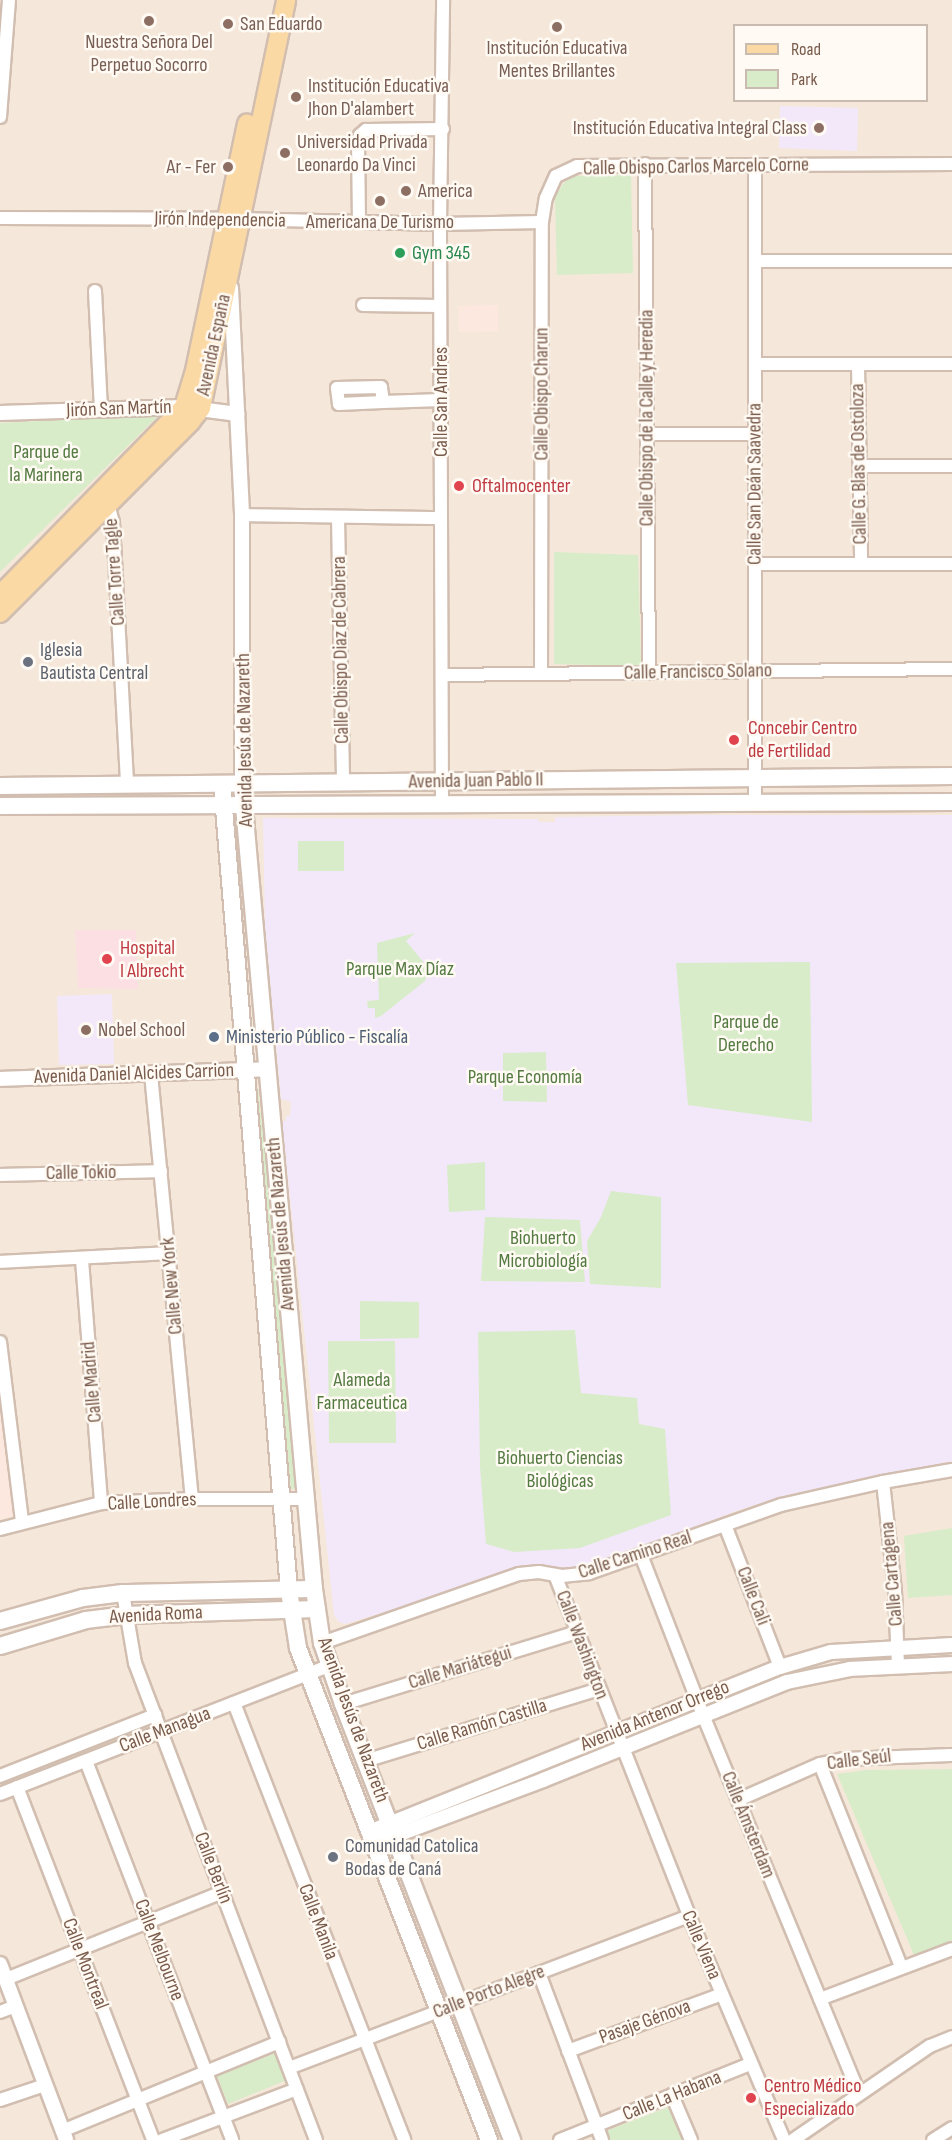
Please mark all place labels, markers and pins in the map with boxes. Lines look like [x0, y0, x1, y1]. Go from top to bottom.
place label: San Eduardo [240, 12, 323, 36]
marker: Nuestra Señora Del Perpetuo Socorro [142, 14, 156, 28]
marker: San Eduardo [221, 17, 235, 31]
marker: Institución Educativa Mentes Brillantes [550, 20, 564, 34]
place label: Nuestra Señora Del Perpetuo Socorro [85, 30, 213, 77]
place label: Institución Educativa Mentes Brillantes [486, 36, 628, 83]
place label: Institución Educativa Jhon D'alambert [308, 74, 449, 121]
marker: Institución Educativa Jhon D'alambert [289, 90, 303, 104]
place label: Institución Educativa Integral Class [573, 116, 807, 140]
marker: Institución Educativa Integral Class [812, 121, 826, 135]
place label: Universidad Privada Leonardo Da Vinci [297, 130, 428, 177]
marker: Universidad Privada Leonardo Da Vinci [278, 146, 292, 160]
place label: Ar - Fer [167, 155, 216, 179]
marker: Ar - Fer [221, 160, 235, 174]
place label: America [418, 179, 473, 203]
marker: America [399, 184, 413, 198]
marker: Americana De Turismo [373, 194, 387, 208]
place label: Americana De Turismo [306, 210, 454, 234]
place label: Gym 345 [412, 241, 470, 265]
marker: Gym 345 [393, 246, 407, 260]
place label: Oftalmocenter [472, 474, 571, 498]
marker: Oftalmocenter [450, 477, 468, 495]
place label: Iglesia Bautista Central [40, 638, 148, 685]
marker: Iglesia Bautista Central [21, 655, 35, 669]
place label: Concebir Centro de Fertilidad [748, 716, 857, 763]
marker: Concebir Centro de Fertilidad [725, 731, 743, 749]
place label: Hospital I Albrecht [120, 936, 184, 983]
marker: Hospital I Albrecht [98, 950, 116, 968]
place label: Nobel School [98, 1018, 185, 1042]
marker: Nobel School [79, 1023, 93, 1037]
place label: Ministerio Público - Fiscalía [226, 1025, 408, 1049]
marker: Ministerio Público - Fiscalía [207, 1030, 221, 1044]
place label: Comunidad Catolica Bodas de Caná [345, 1834, 478, 1881]
marker: Comunidad Catolica Bodas de Caná [326, 1850, 340, 1864]
place label: Centro Médico Especializado [764, 2074, 861, 2121]
marker: Centro Médico Especializado [742, 2089, 760, 2107]

